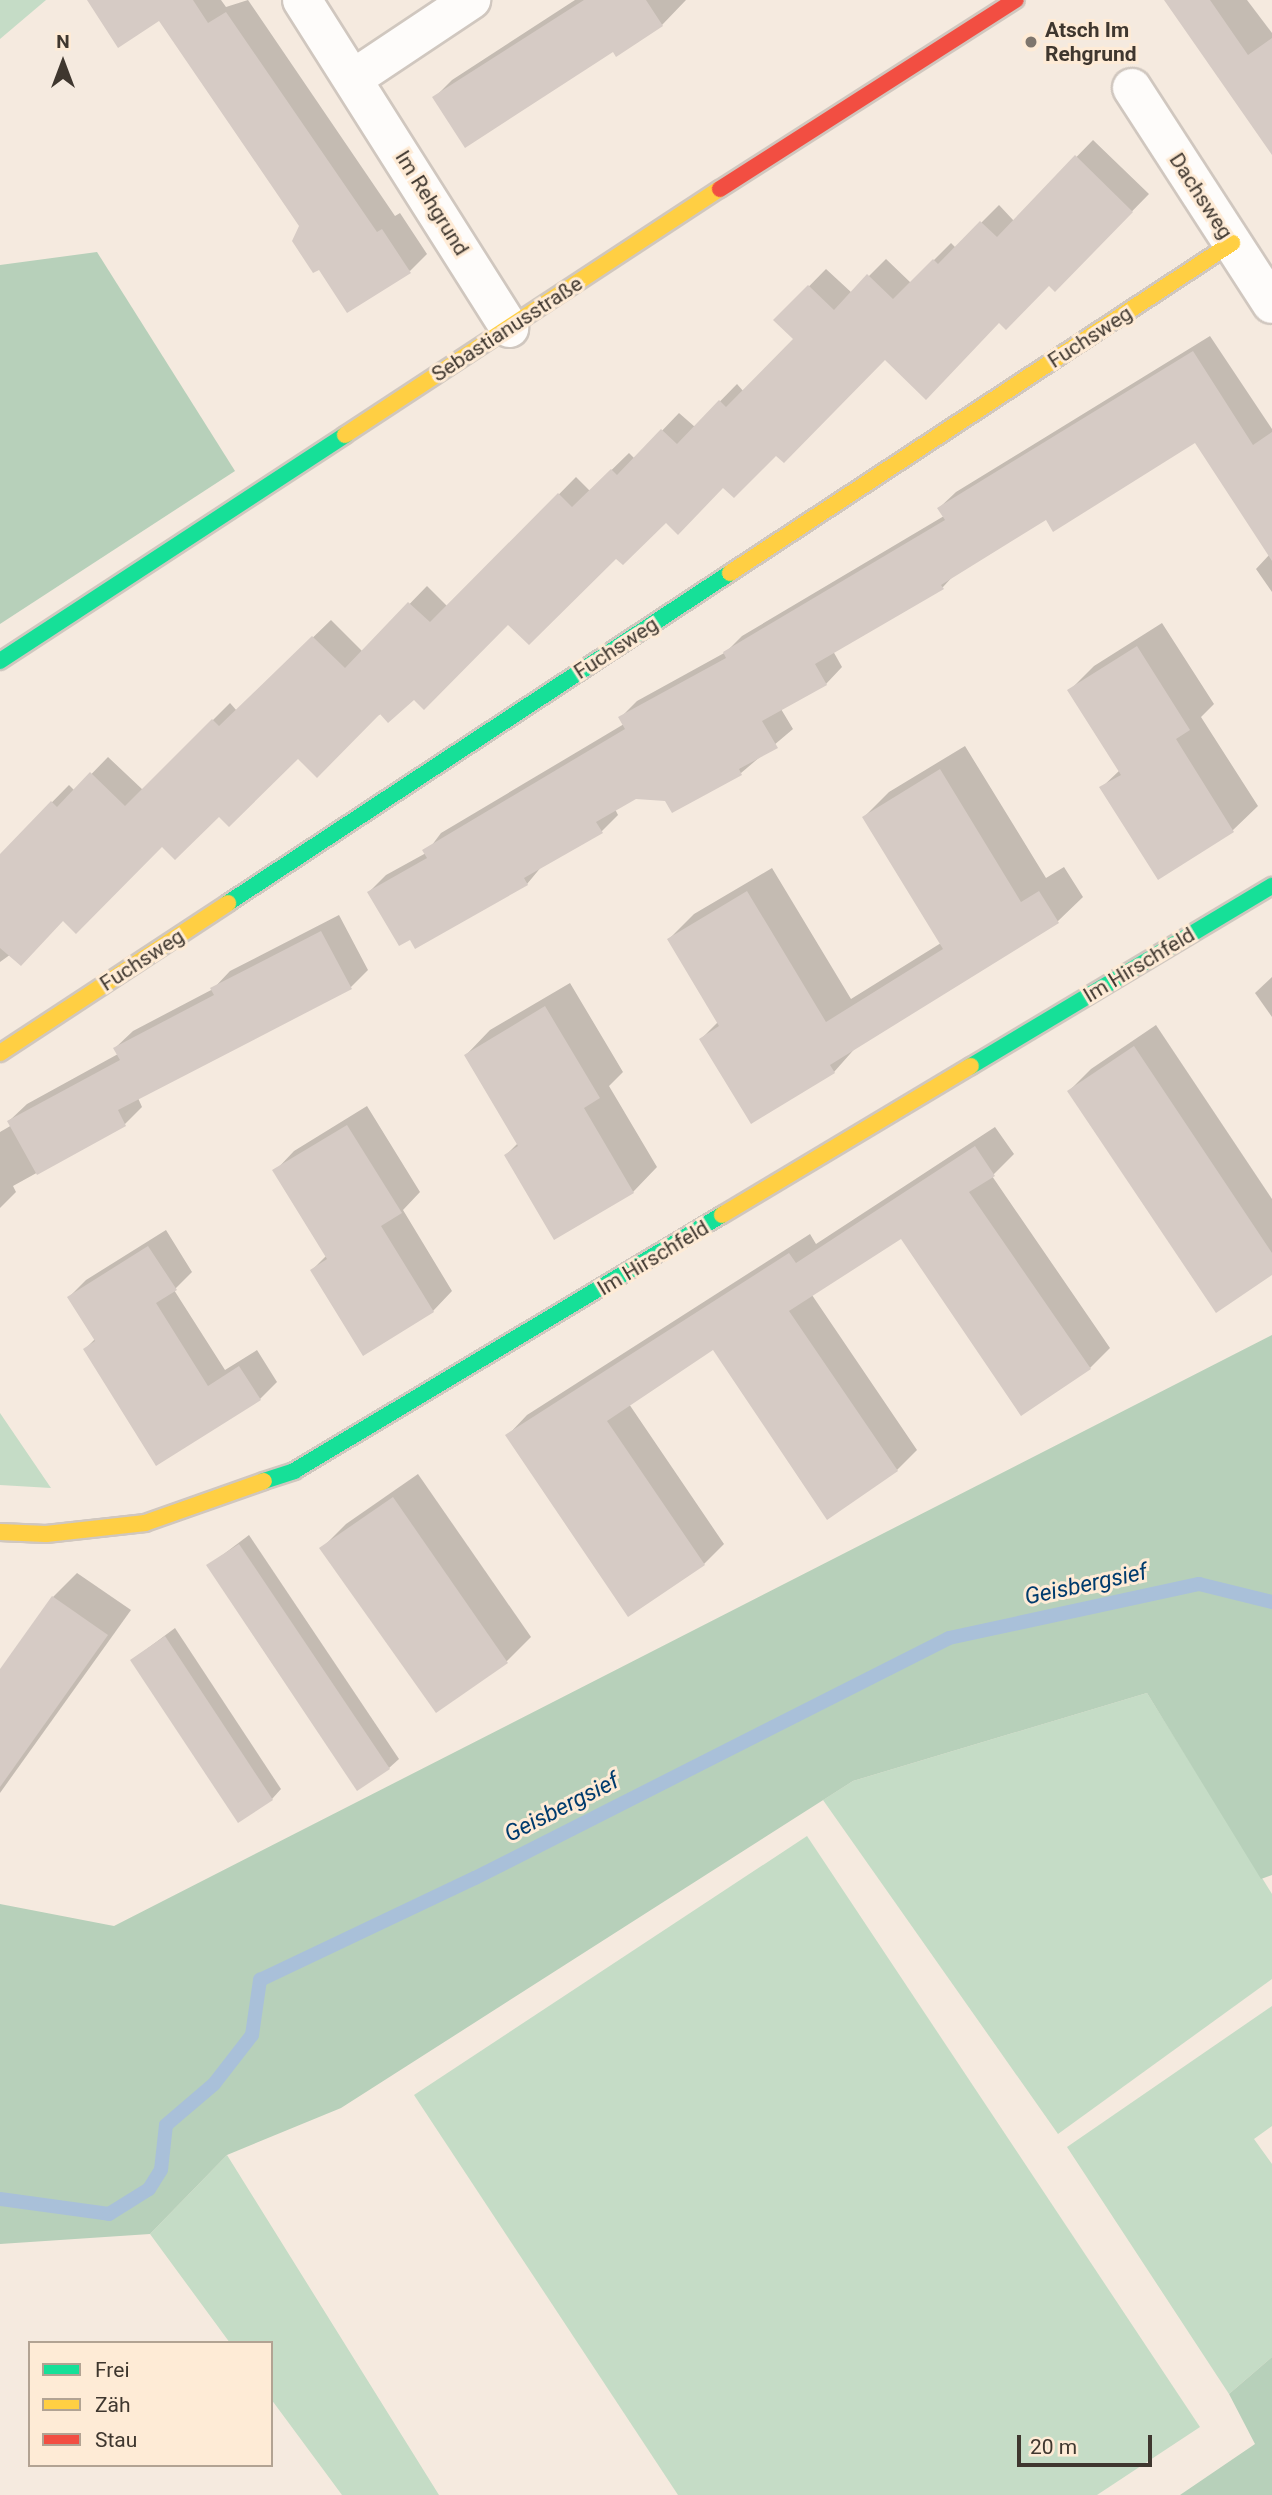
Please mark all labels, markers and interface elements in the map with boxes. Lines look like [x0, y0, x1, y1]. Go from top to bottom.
place label: Atsch Im Rehgrund [1045, 17, 1137, 67]
north arrow [28, 28, 98, 98]
text: N [56, 30, 70, 53]
marker: Atsch Im Rehgrund [1023, 34, 1039, 50]
street label: Im Rehgrund [390, 146, 474, 260]
street label: Dachsweg [1164, 148, 1238, 244]
street label: Sebastianusstraße [427, 271, 587, 387]
street label: Fuchsweg [1043, 301, 1137, 373]
street label: Fuchsweg [569, 612, 663, 684]
street label: Im Hirschfeld [1079, 922, 1199, 1008]
street label: Fuchsweg [95, 924, 189, 996]
street label: Im Hirschfeld [593, 1215, 713, 1301]
water label: Geisbergsief [1022, 1559, 1150, 1611]
water label: Geisbergsief [500, 1767, 624, 1849]
legend [28, 2341, 273, 2467]
text: Frei [95, 2358, 130, 2382]
text: Zäh [95, 2393, 131, 2417]
scale bar [1020, 2422, 1155, 2466]
text: Stau [95, 2428, 137, 2452]
text: 20 m [1030, 2435, 1077, 2459]

